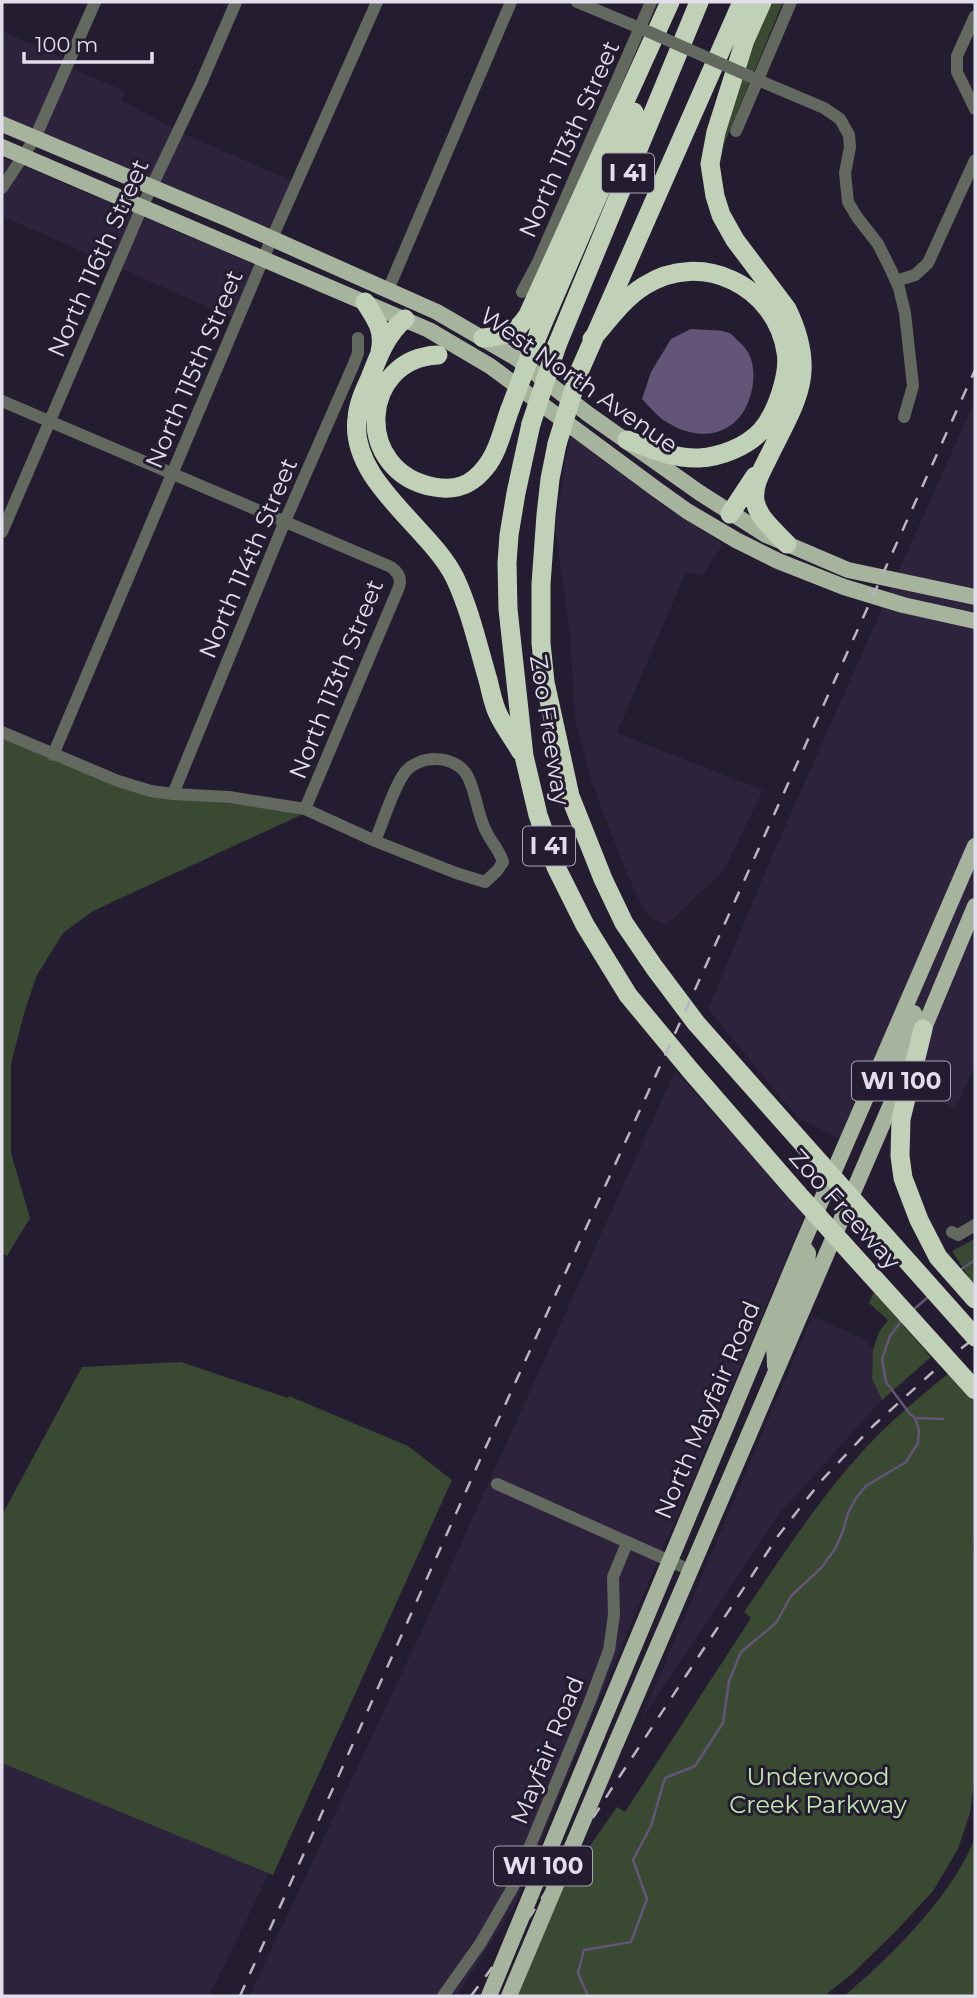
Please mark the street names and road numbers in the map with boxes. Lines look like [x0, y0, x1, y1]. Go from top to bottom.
street label: North 113th Street [513, 36, 626, 242]
street label: North 116th Street [41, 154, 155, 361]
road number: I 41 [602, 154, 654, 192]
street label: North 115th Street [139, 265, 249, 472]
street label: West North Avenue [474, 301, 684, 459]
street label: North 114th Street [193, 453, 303, 663]
street label: North 113th Street [283, 575, 389, 783]
street label: Zoo Freeway [524, 653, 576, 807]
road number: I 41 [523, 826, 575, 866]
road number: WI 100 [852, 1062, 950, 1100]
street label: Zoo Freeway [783, 1143, 907, 1275]
street label: North Mayfair Road [648, 1297, 766, 1523]
street label: Mayfair Road [504, 1672, 590, 1828]
road number: WI 100 [494, 1846, 592, 1885]

